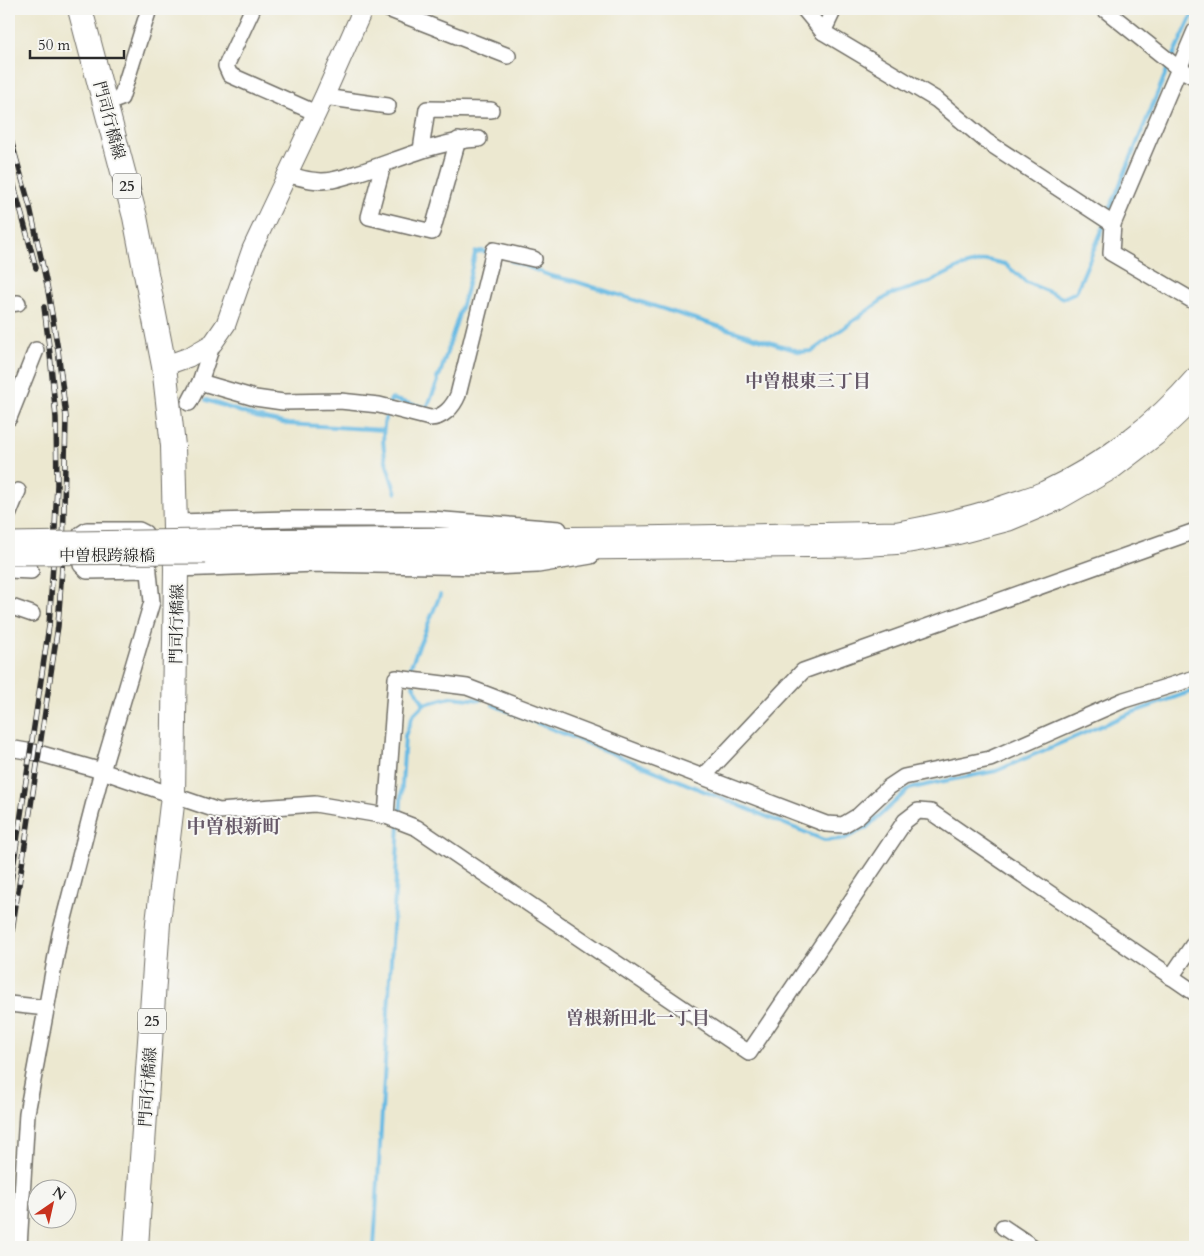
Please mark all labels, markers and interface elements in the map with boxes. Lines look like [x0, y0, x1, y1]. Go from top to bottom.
scale bar [30, 28, 124, 60]
text: 50 m [38, 35, 70, 55]
street label: 門司行橋線 [88, 79, 130, 162]
road number: 25 [113, 174, 141, 198]
district label: 中曽根東三丁目 [745, 369, 871, 394]
street label: 中曽根跨線橋 [59, 545, 155, 567]
street label: 門司行橋線 [165, 584, 189, 664]
district label: 中曽根新町 [186, 814, 282, 840]
district label: 曽根新田北一丁目 [566, 1006, 710, 1031]
road number: 25 [138, 1008, 166, 1034]
street label: 門司行橋線 [134, 1046, 162, 1128]
north arrow [28, 1178, 78, 1228]
text: N [49, 1182, 69, 1205]

